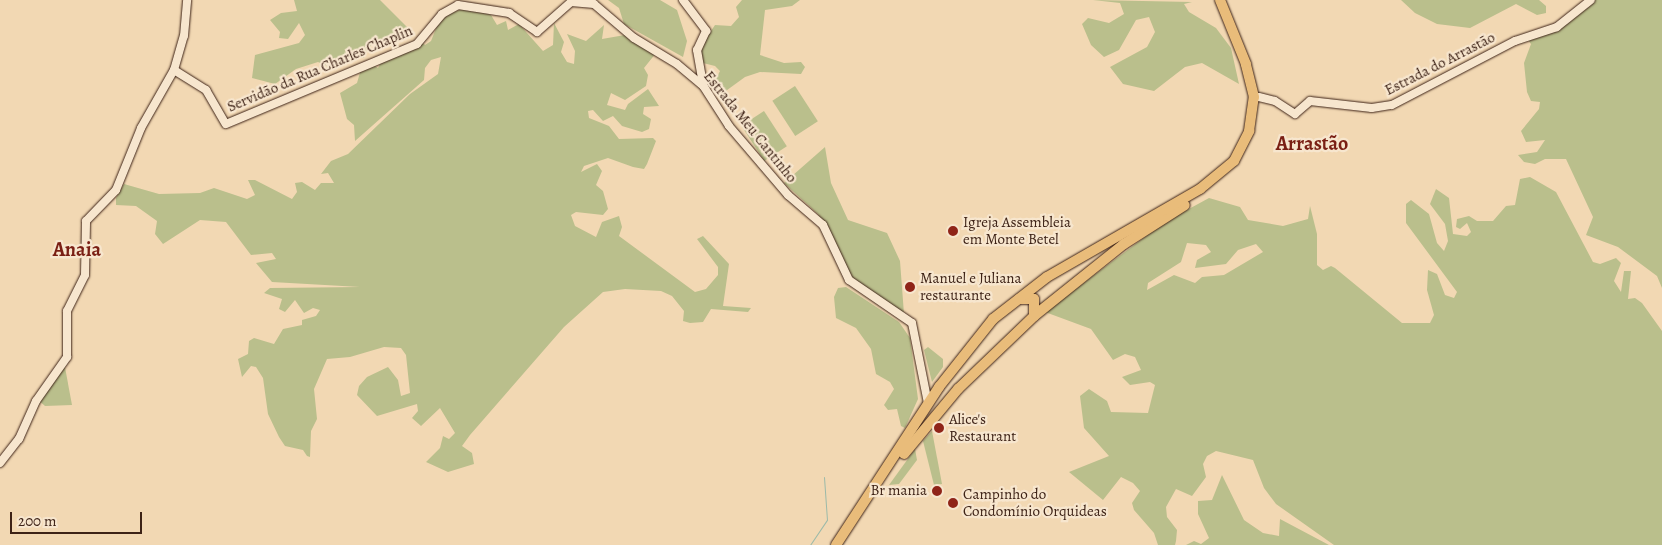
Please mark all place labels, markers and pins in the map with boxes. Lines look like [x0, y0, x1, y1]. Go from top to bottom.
place label: Igreja Assembleia em Monte Betel [963, 213, 1071, 248]
marker: Igreja Assembleia em Monte Betel [947, 225, 959, 237]
place label: Manuel e Juliana restaurante [920, 269, 1022, 304]
marker: Manuel e Juliana restaurante [904, 281, 916, 293]
place label: Alice's Restaurant [949, 410, 1016, 445]
marker: Alice's Restaurant [933, 422, 945, 434]
place label: Br mania [871, 482, 927, 500]
marker: Br mania [931, 485, 943, 497]
place label: Campinho do Condomínio Orquideas [963, 485, 1107, 520]
marker: Campinho do Condomínio Orquideas [947, 497, 959, 509]

